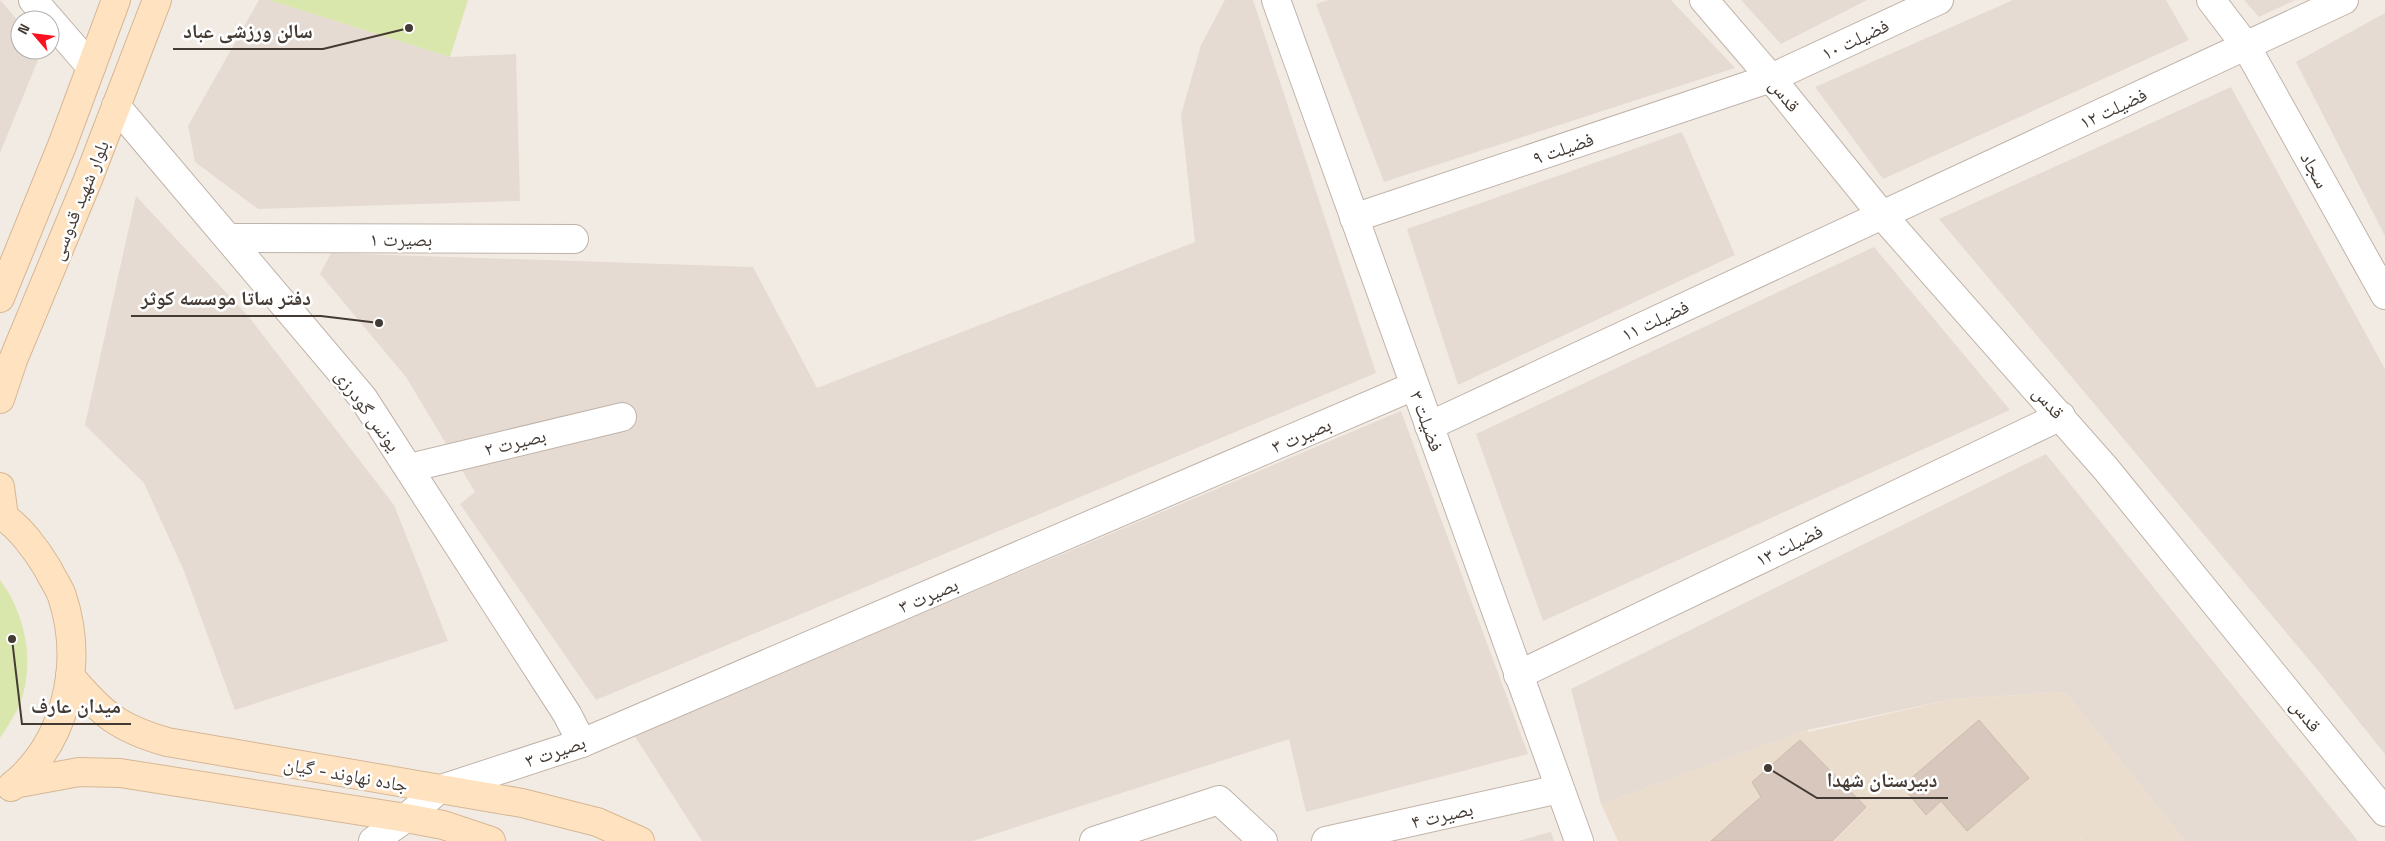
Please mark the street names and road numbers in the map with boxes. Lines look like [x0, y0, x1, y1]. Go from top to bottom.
street label: فضیلت ۱۰ [1817, 13, 1893, 66]
street label: قدس [1763, 73, 1806, 117]
street label: فضیلت ۱۲ [2075, 82, 2151, 135]
street label: فضیلت ۹ [1529, 126, 1597, 171]
street label: بلوار شهید قدوسی [44, 136, 115, 264]
street label: سجاد [2294, 148, 2335, 193]
street label: بصیرت ۱ [370, 227, 432, 252]
street label: فضیلت ۱۱ [1617, 294, 1693, 347]
street label: یونس گودرزی [329, 364, 406, 456]
street label: قدس [2027, 380, 2070, 424]
street label: فضیلت ۳ [1404, 387, 1449, 455]
street label: بصیرت ۳ [1267, 412, 1335, 459]
street label: بصیرت ۲ [482, 423, 549, 462]
street label: فضیلت ۱۳ [1752, 518, 1827, 572]
street label: بصیرت ۳ [894, 572, 962, 619]
street label: قدس [2284, 693, 2327, 737]
street label: بصیرت ۳ [521, 729, 589, 773]
street label: جاده نهاوند - گیان [282, 751, 410, 798]
street label: بصیرت ۴ [1409, 796, 1475, 835]

